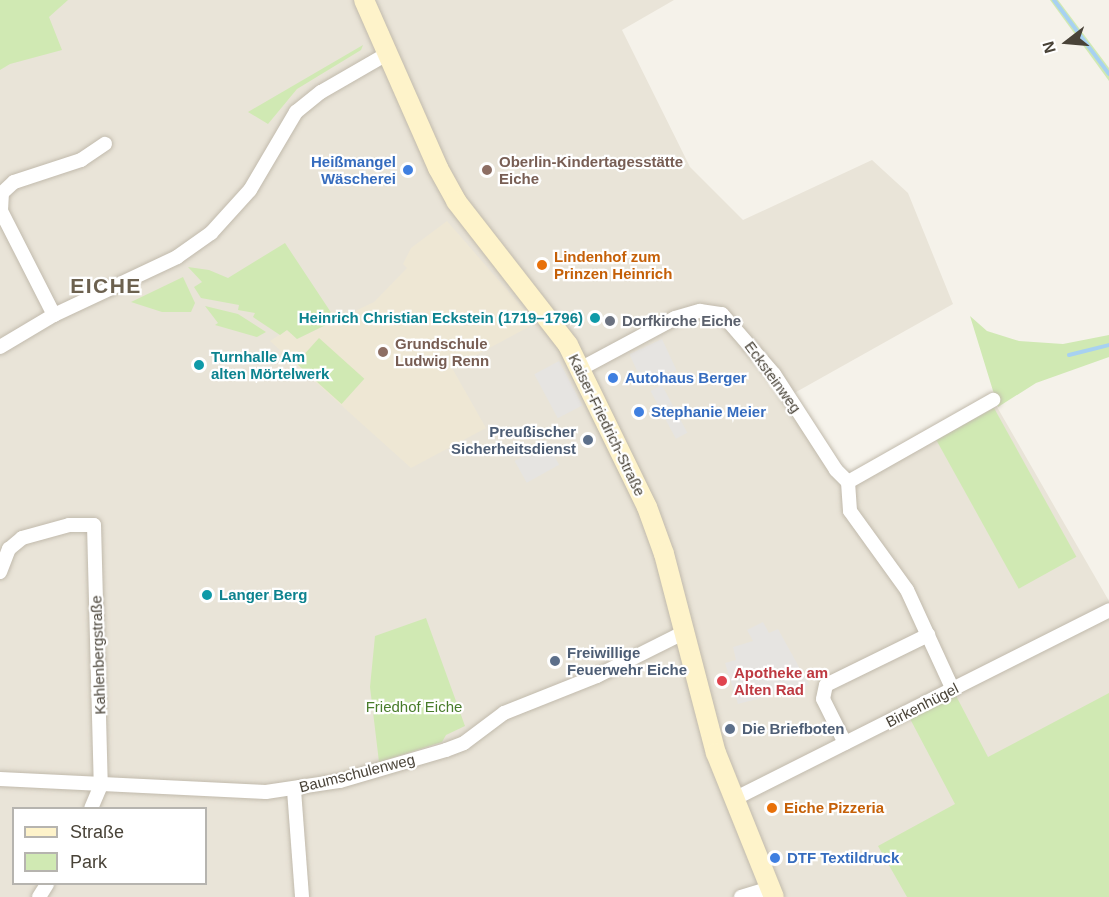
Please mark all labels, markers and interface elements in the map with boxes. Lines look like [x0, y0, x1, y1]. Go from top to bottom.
north arrow [1037, 12, 1097, 72]
text: N [1039, 39, 1059, 55]
place label: Heißmangel Wäscherei [311, 152, 396, 187]
place label: Oberlin-Kindertagesstätte Eiche [499, 152, 683, 187]
marker: Heißmangel Wäscherei [401, 163, 415, 177]
marker: Oberlin-Kindertagesstätte Eiche [480, 163, 494, 177]
place label: Lindenhof zum Prinzen Heinrich [554, 247, 672, 282]
marker: Lindenhof zum Prinzen Heinrich [535, 258, 549, 272]
district label: EICHE [70, 273, 142, 299]
place label: Heinrich Christian Eckstein (1719–1796) [299, 309, 583, 327]
marker: Heinrich Christian Eckstein (1719–1796) [588, 311, 602, 325]
place label: Dorfkirche Eiche [622, 312, 741, 330]
marker: Dorfkirche Eiche [603, 314, 617, 328]
place label: Grundschule Ludwig Renn [395, 334, 489, 369]
street label: Ecksteinweg [741, 338, 805, 416]
marker: Grundschule Ludwig Renn [376, 345, 390, 359]
place label: Turnhalle Am alten Mörtelwerk [211, 347, 329, 382]
street label: Kaiser-Friedrich-Straße [565, 351, 649, 499]
marker: Turnhalle Am alten Mörtelwerk [192, 358, 206, 372]
place label: Autohaus Berger [625, 369, 747, 387]
marker: Autohaus Berger [606, 371, 620, 385]
place label: Stephanie Meier [651, 403, 766, 421]
marker: Stephanie Meier [632, 405, 646, 419]
place label: Preußischer Sicherheitsdienst [451, 422, 576, 457]
marker: Preußischer Sicherheitsdienst [581, 433, 595, 447]
place label: Langer Berg [219, 586, 307, 604]
marker: Langer Berg [200, 588, 214, 602]
street label: Kahlenbergstraße [87, 595, 109, 715]
place label: Freiwillige Feuerwehr Eiche [567, 643, 687, 678]
marker: Freiwillige Feuerwehr Eiche [548, 654, 562, 668]
place label: Apotheke am Alten Rad [734, 663, 828, 698]
marker: Apotheke am Alten Rad [715, 674, 729, 688]
street label: Birkenhügel [883, 679, 961, 731]
park label: Friedhof Eiche [366, 698, 462, 716]
place label: Die Briefboten [742, 720, 845, 738]
marker: Die Briefboten [723, 722, 737, 736]
street label: Baumschulenweg [297, 750, 417, 796]
place label: Eiche Pizzeria [784, 799, 884, 817]
marker: Eiche Pizzeria [765, 801, 779, 815]
legend [12, 807, 207, 885]
text: Straße [70, 822, 124, 842]
place label: DTF Textildruck [787, 849, 899, 867]
marker: DTF Textildruck [768, 851, 782, 865]
text: Park [70, 852, 107, 872]

